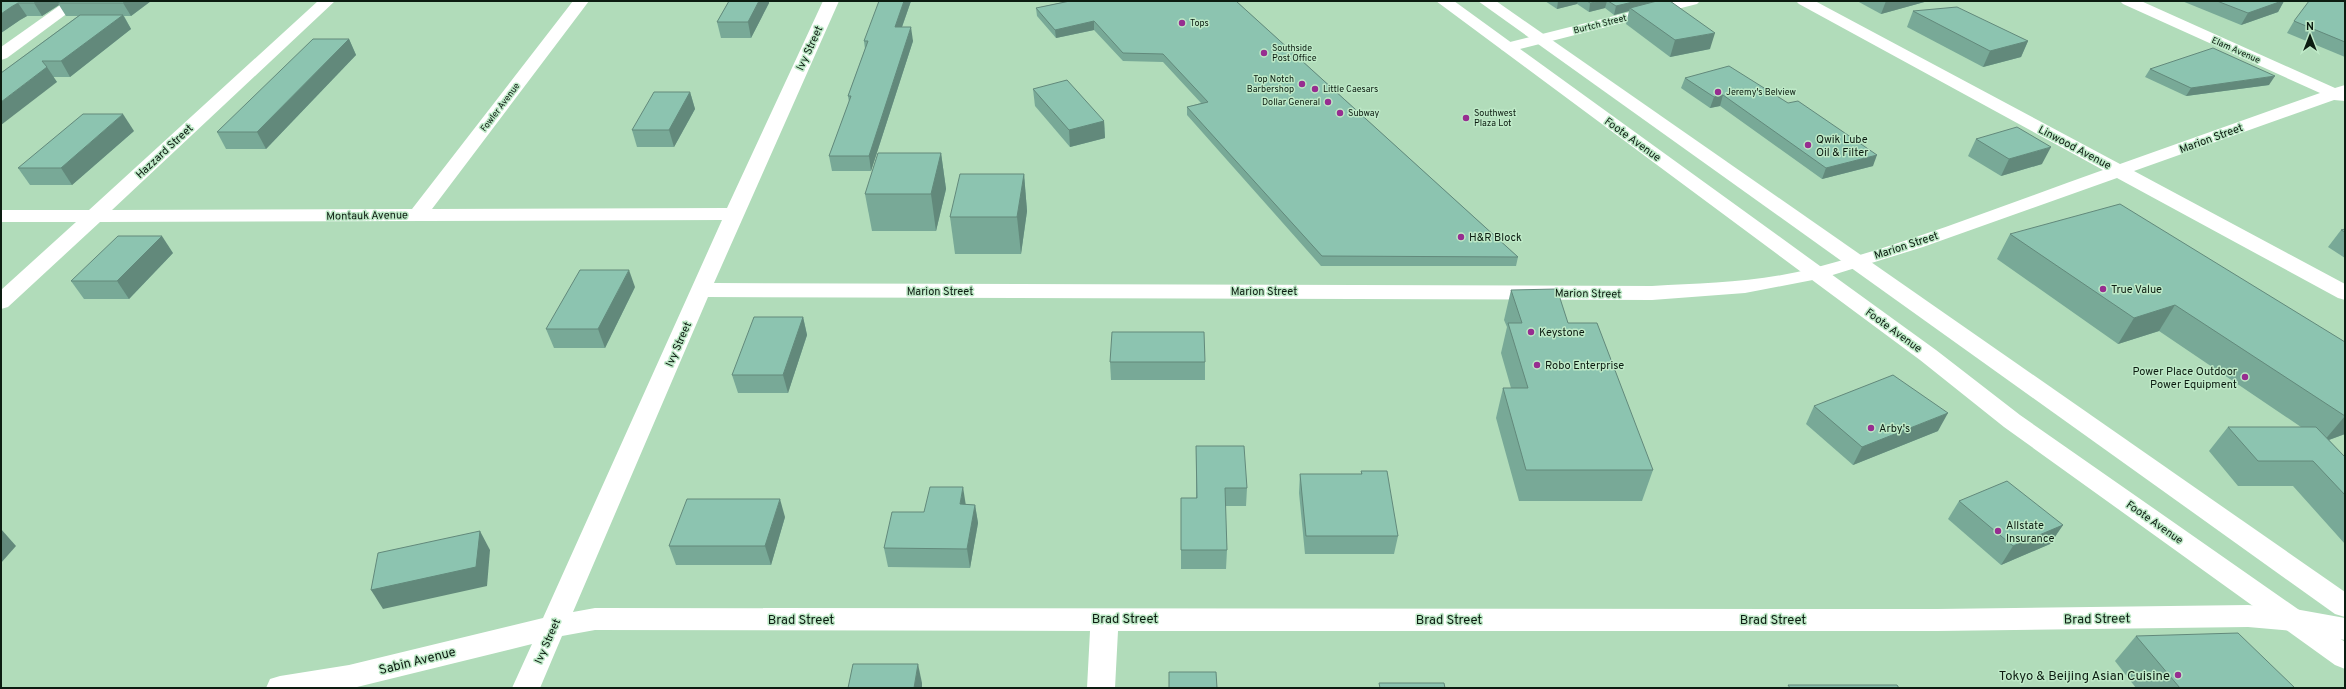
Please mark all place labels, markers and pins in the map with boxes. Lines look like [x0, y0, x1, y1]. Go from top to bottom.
marker: Tops [1177, 18, 1187, 28]
place label: Tops [1190, 18, 1209, 29]
place label: Southside Post Office [1272, 43, 1317, 64]
marker: Southside Post Office [1259, 48, 1269, 58]
place label: Top Notch Barbershop [1247, 74, 1294, 95]
marker: Top Notch Barbershop [1297, 79, 1307, 89]
marker: Little Caesars [1310, 84, 1320, 94]
place label: Little Caesars [1323, 84, 1378, 95]
marker: Jeremy's Belview [1713, 87, 1723, 97]
place label: Jeremy's Belview [1726, 87, 1797, 98]
place label: Dollar General [1262, 97, 1320, 108]
marker: Dollar General [1323, 97, 1333, 107]
marker: Subway [1335, 108, 1345, 118]
place label: Subway [1348, 108, 1379, 119]
place label: Southwest Plaza Lot [1474, 108, 1516, 129]
marker: Southwest Plaza Lot [1461, 113, 1471, 123]
place label: Qwik Lube Oil & Filter [1816, 133, 1869, 160]
marker: Qwik Lube Oil & Filter [1803, 140, 1813, 150]
place label: H&R Block [1469, 231, 1522, 245]
marker: H&R Block [1456, 232, 1466, 242]
place label: True Value [2111, 283, 2162, 297]
marker: True Value [2098, 284, 2108, 294]
place label: Keystone [1539, 326, 1585, 340]
marker: Keystone [1526, 327, 1536, 337]
place label: Robo Enterprise [1545, 359, 1624, 373]
marker: Robo Enterprise [1532, 360, 1542, 370]
place label: Power Place Outdoor Power Equipment [2132, 365, 2238, 392]
marker: Power Place Outdoor Power Equipment [2240, 372, 2250, 382]
place label: Arby's [1879, 422, 1910, 436]
marker: Arby's [1866, 423, 1876, 433]
place label: Allstate Insurance [2006, 519, 2055, 546]
marker: Allstate Insurance [1993, 526, 2003, 536]
place label: Tokyo & Beijing Asian Cuisine [1999, 669, 2170, 685]
marker: Tokyo & Beijing Asian Cuisine [2173, 670, 2183, 680]

